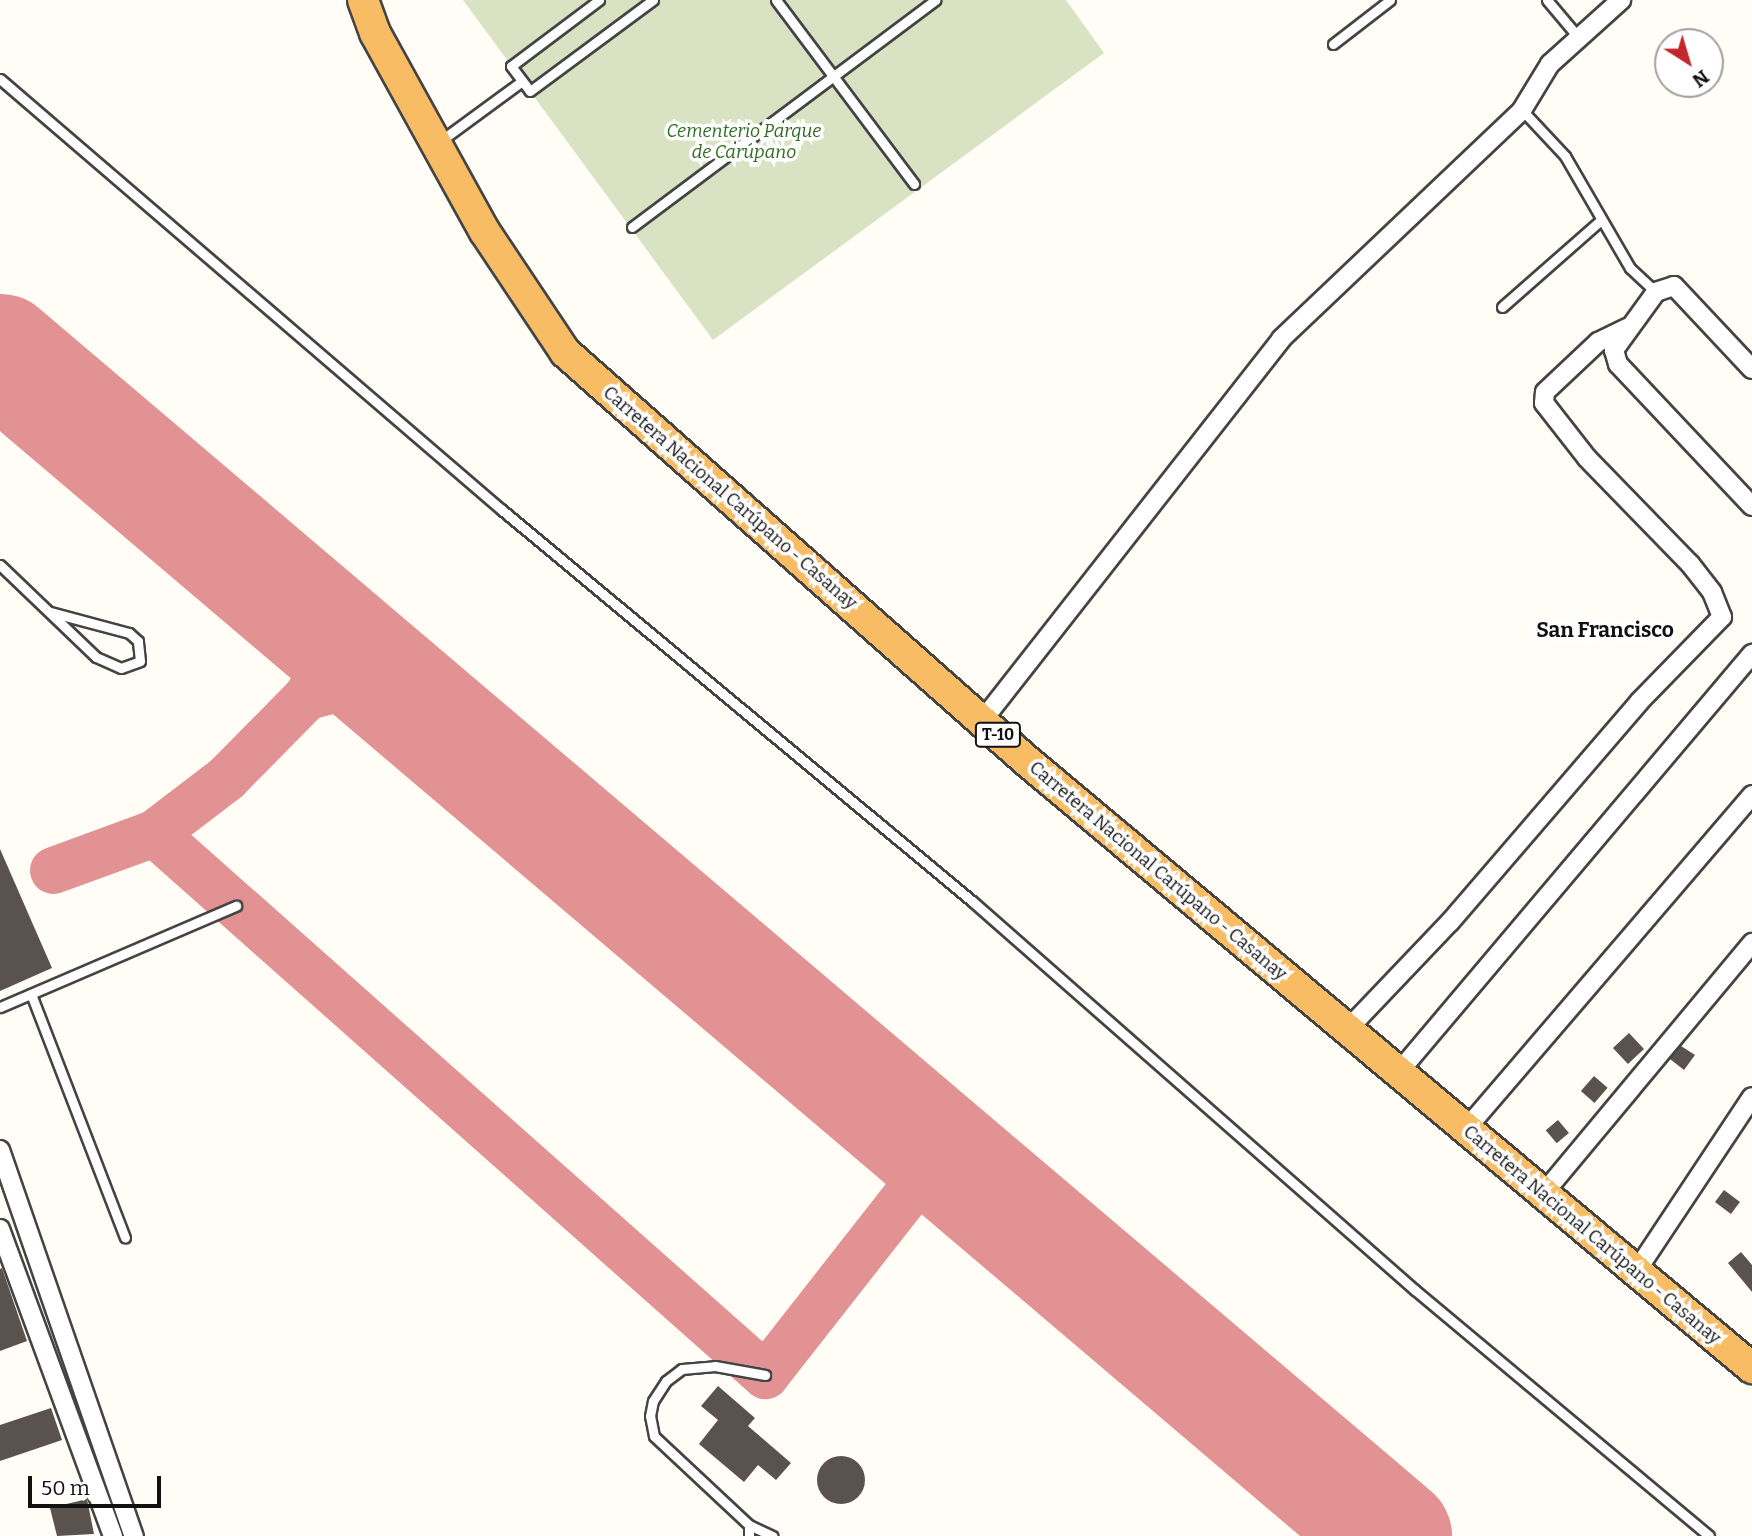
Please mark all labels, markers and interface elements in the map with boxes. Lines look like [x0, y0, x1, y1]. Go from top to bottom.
north arrow [1654, 28, 1724, 98]
text: N [1688, 65, 1714, 92]
park label: Cementerio Parque de Carúpano [667, 121, 821, 164]
street label: Carretera Nacional Carúpano - Casanay [599, 382, 861, 614]
district label: San Francisco [1536, 617, 1674, 643]
road number: T-10 [974, 722, 1023, 748]
street label: Carretera Nacional Carúpano - Casanay [1025, 757, 1291, 985]
street label: Carretera Nacional Carúpano - Casanay [1459, 1121, 1725, 1349]
scale bar [32, 1462, 164, 1506]
text: 50 m [41, 1475, 90, 1501]

